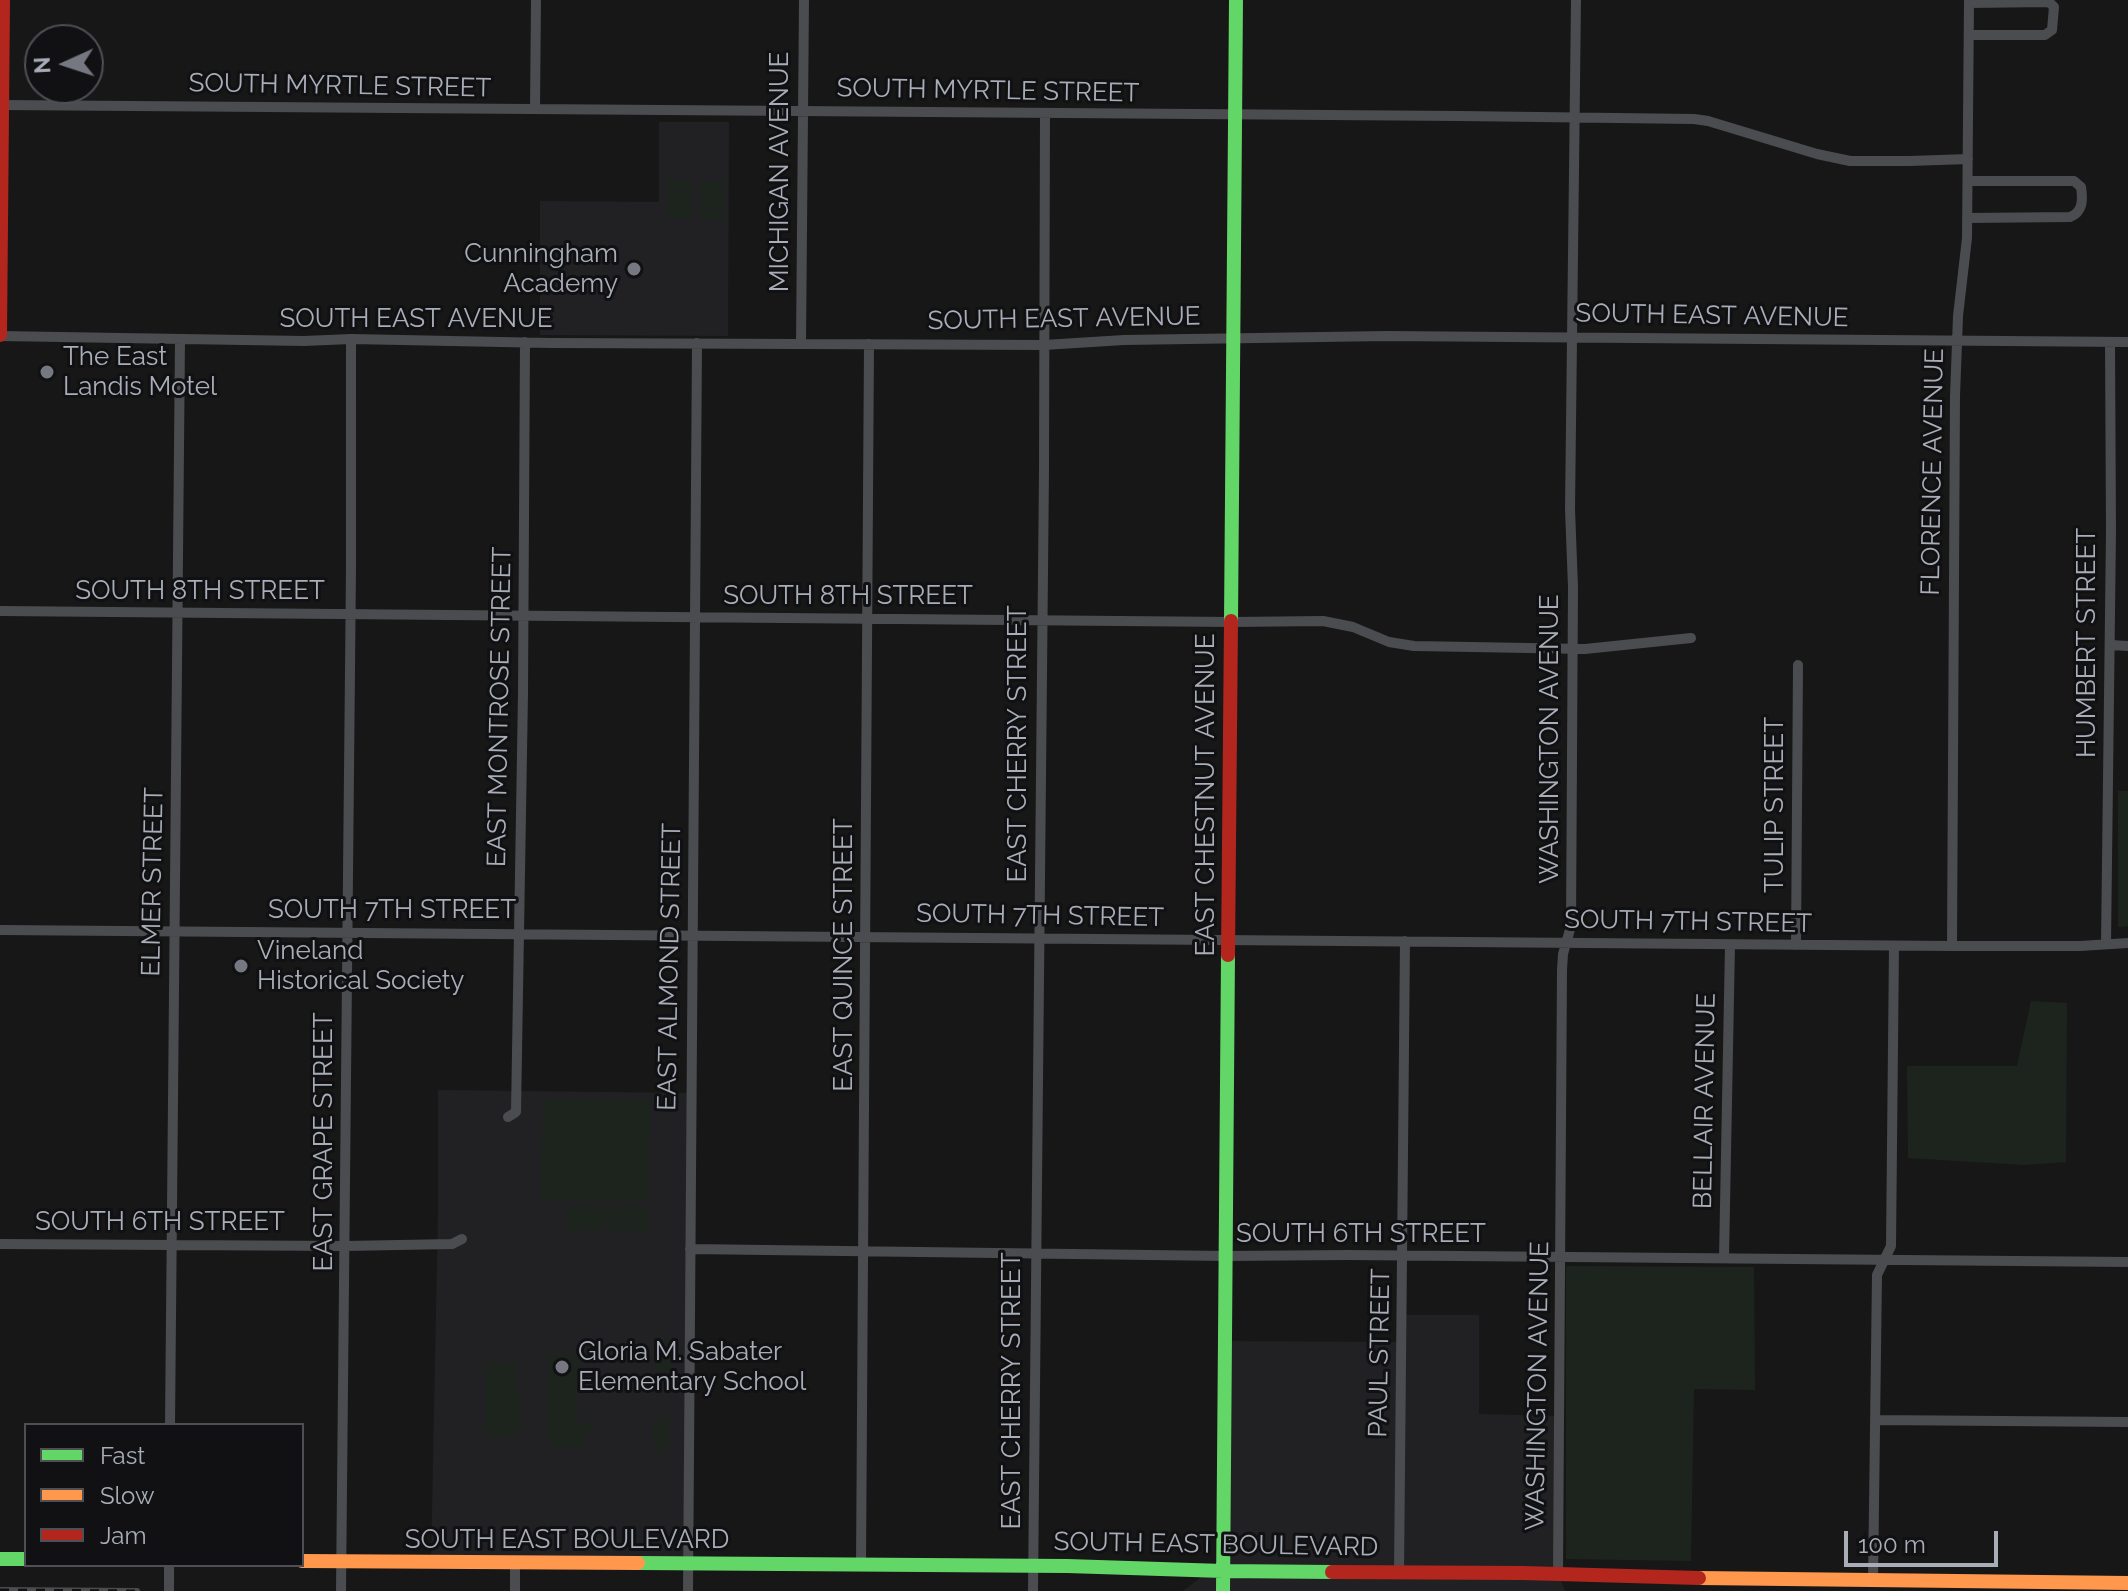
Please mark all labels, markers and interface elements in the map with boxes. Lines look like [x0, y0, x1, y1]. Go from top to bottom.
north arrow [24, 24, 104, 104]
street label: MICHIGAN AVENUE [764, 52, 796, 292]
text: N [29, 56, 55, 74]
street label: SOUTH MYRTLE STREET [188, 68, 492, 104]
street label: SOUTH MYRTLE STREET [836, 73, 1140, 109]
place label: Cunningham Academy [464, 238, 618, 300]
marker: Cunningham Academy [625, 260, 643, 278]
street label: SOUTH EAST AVENUE [1575, 298, 1849, 334]
street label: SOUTH EAST AVENUE [927, 301, 1201, 337]
street label: SOUTH EAST AVENUE [279, 303, 553, 335]
place label: The East Landis Motel [63, 341, 217, 402]
street label: FLORENCE AVENUE [1915, 348, 1951, 596]
marker: The East Landis Motel [38, 363, 56, 381]
street label: HUMBERT STREET [2071, 528, 2103, 758]
street label: EAST MONTROSE STREET [482, 547, 518, 867]
street label: SOUTH 8TH STREET [75, 575, 325, 607]
street label: SOUTH 8TH STREET [723, 580, 973, 612]
street label: WASHINGTON AVENUE [1534, 594, 1566, 884]
street label: EAST CHERRY STREET [1002, 605, 1034, 883]
street label: EAST CHESTNUT AVENUE [1190, 634, 1222, 956]
street label: TULIP STREET [1759, 717, 1791, 893]
street label: ELMER STREET [136, 787, 170, 977]
street label: EAST QUINCE STREET [828, 818, 860, 1092]
street label: EAST ALMOND STREET [652, 823, 688, 1111]
street label: SOUTH 7TH STREET [268, 894, 516, 926]
street label: SOUTH 7TH STREET [916, 898, 1164, 934]
street label: SOUTH 7TH STREET [1564, 904, 1812, 940]
place label: Vineland Historical Society [257, 935, 464, 996]
marker: Vineland Historical Society [232, 957, 250, 975]
street label: BELLAIR AVENUE [1688, 993, 1722, 1209]
street label: EAST GRAPE STREET [308, 1012, 340, 1272]
street label: SOUTH 6TH STREET [35, 1206, 285, 1238]
street label: SOUTH 6TH STREET [1236, 1218, 1486, 1250]
street label: WASHINGTON AVENUE [1520, 1241, 1556, 1531]
street label: EAST CHERRY STREET [996, 1252, 1028, 1530]
street label: PAUL STREET [1363, 1268, 1397, 1438]
place label: Gloria M. Sabater Elementary School [578, 1336, 806, 1398]
marker: Gloria M. Sabater Elementary School [553, 1358, 571, 1376]
legend [24, 1423, 304, 1567]
text: Fast [100, 1441, 145, 1470]
text: Slow [100, 1481, 154, 1510]
scale bar [1848, 1515, 2002, 1565]
text: Jam [100, 1521, 146, 1550]
street label: SOUTH EAST BOULEVARD [405, 1524, 729, 1556]
street label: SOUTH EAST BOULEVARD [1053, 1527, 1379, 1563]
text: 100 m [1858, 1530, 1926, 1559]

